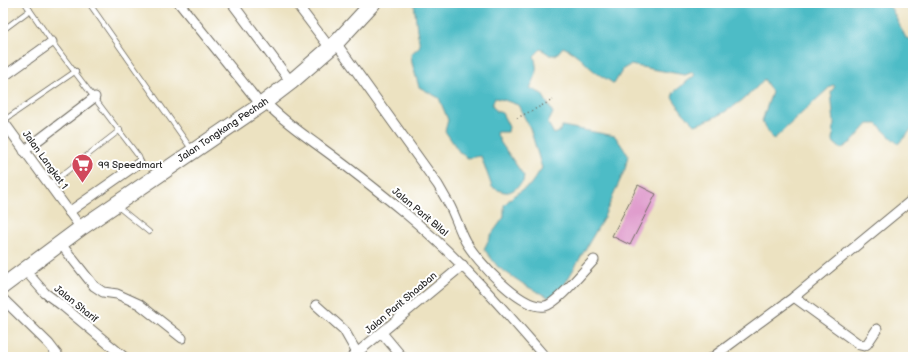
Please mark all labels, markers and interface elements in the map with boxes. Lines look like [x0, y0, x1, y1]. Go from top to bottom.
street label: Jalan Tongkang Pechah [175, 95, 271, 165]
street label: Jalan Langkat 1 [20, 128, 70, 192]
supermarket icon: 99 Speedmart [70, 152, 96, 185]
place label: 99 Speedmart [98, 159, 162, 171]
street label: Jalan Parit Bilal [390, 185, 450, 239]
street label: Jalan Parit Shaaban [363, 269, 440, 336]
street label: Jalan Sharif [52, 283, 100, 325]

